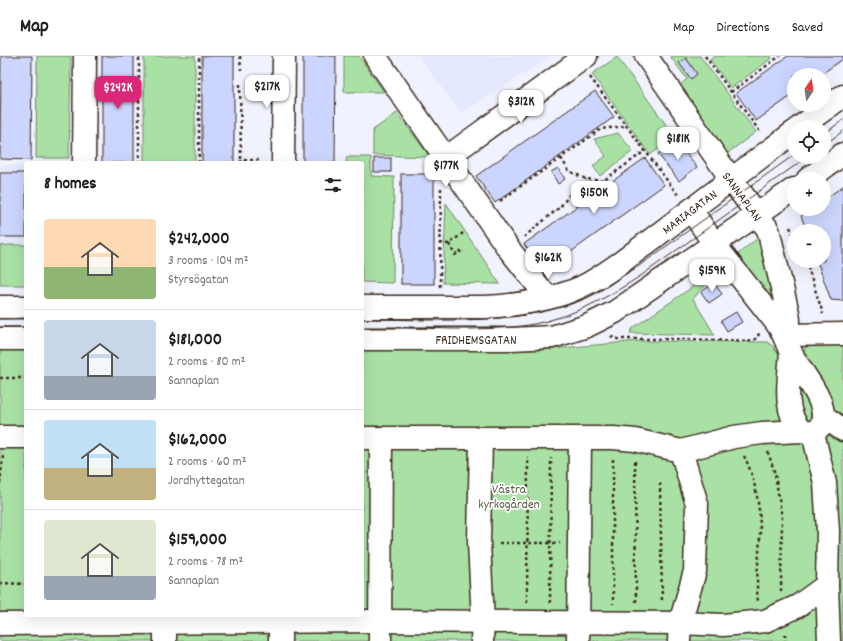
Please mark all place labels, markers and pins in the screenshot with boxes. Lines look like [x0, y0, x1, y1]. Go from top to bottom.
pin: $217K [239, 75, 295, 109]
pin: $242K [90, 76, 146, 110]
pin: $312K [493, 90, 549, 124]
pin: $181K [650, 127, 706, 161]
pin: $177K [418, 154, 474, 188]
pin: $150K [566, 181, 622, 215]
pin: $162K [520, 246, 576, 280]
pin: $159K [684, 259, 740, 293]

